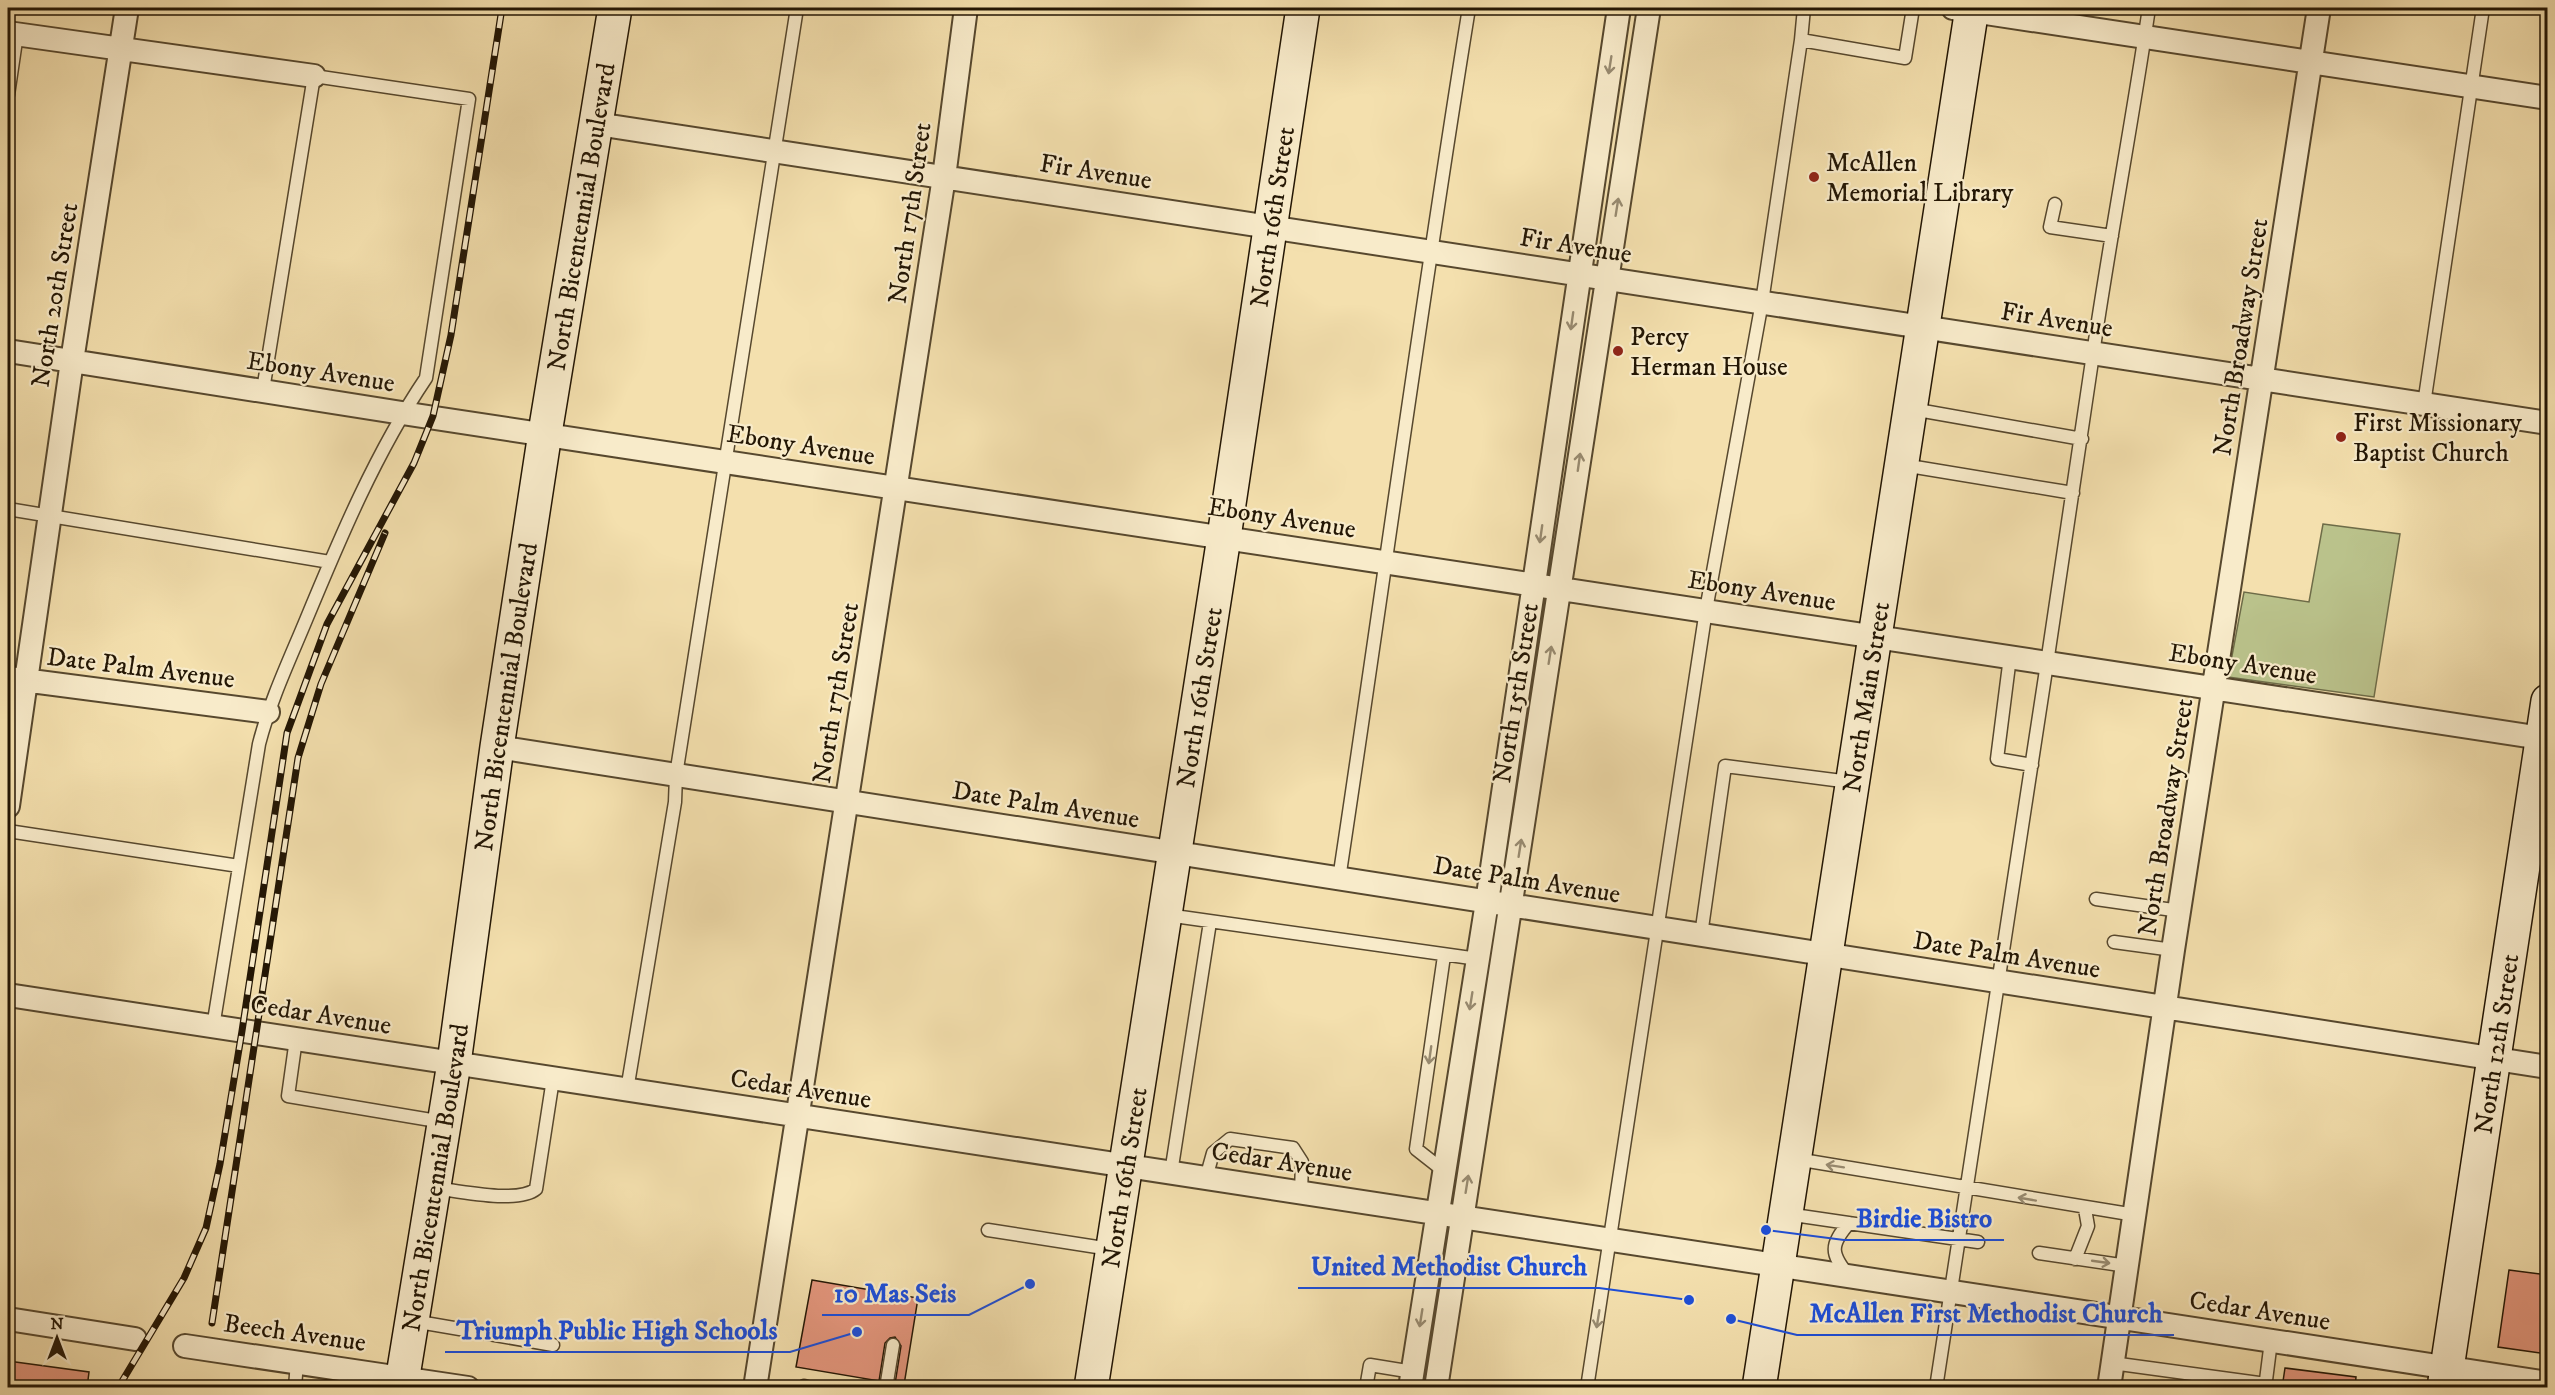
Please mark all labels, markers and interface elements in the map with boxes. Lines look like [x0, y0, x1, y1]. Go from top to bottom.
one-way arrow [1605, 55, 1616, 75]
street label: North Bicentennial Boulevard [540, 61, 624, 373]
street label: North 17th Street [881, 120, 940, 306]
street label: North 16th Street [1243, 124, 1303, 310]
street label: Fir Avenue [1037, 147, 1154, 198]
place label: McAllen Memorial Library [1826, 147, 2014, 210]
marker: McAllen Memorial Library [1807, 170, 1821, 184]
one-way arrow [1612, 198, 1623, 217]
street label: North 20th Street [25, 201, 86, 390]
street label: North Broadway Street [2206, 216, 2277, 458]
street label: Fir Avenue [1517, 221, 1634, 272]
street label: Fir Avenue [1998, 295, 2115, 346]
one-way arrow [1566, 310, 1577, 330]
place label: Percy Herman House [1630, 321, 1788, 384]
street label: Ebony Avenue [244, 344, 397, 400]
marker: Percy Herman House [1611, 344, 1625, 358]
place label: First Missionary Baptist Church [2353, 407, 2522, 470]
street label: Ebony Avenue [724, 417, 877, 473]
marker: First Missionary Baptist Church [2334, 430, 2348, 444]
one-way arrow [1573, 453, 1584, 472]
street label: Ebony Avenue [1205, 490, 1358, 546]
one-way arrow [1535, 524, 1546, 544]
street label: North Bicentennial Boulevard [468, 540, 546, 854]
street label: Ebony Avenue [1685, 563, 1838, 619]
street label: North 17th Street [806, 600, 867, 786]
street label: North Main Street [1836, 600, 1898, 795]
street label: North 15th Street [1486, 601, 1547, 786]
street label: North 16th Street [1170, 605, 1231, 790]
street label: Ebony Avenue [2166, 636, 2319, 692]
street label: Date Palm Avenue [45, 641, 237, 696]
one-way arrow [1545, 646, 1556, 665]
street label: North Broadway Street [2131, 696, 2202, 938]
street label: Date Palm Avenue [950, 774, 1142, 837]
one-way arrow [1514, 838, 1525, 858]
street label: Date Palm Avenue [1431, 849, 1623, 912]
street label: Date Palm Avenue [1911, 924, 2103, 987]
street label: North 12th Street [2468, 952, 2528, 1137]
street label: Cedar Avenue [248, 988, 394, 1043]
one-way arrow [1465, 991, 1476, 1010]
street label: North Bicentennial Boulevard [395, 1022, 477, 1335]
one-way arrow [1424, 1045, 1435, 1065]
street label: Cedar Avenue [728, 1062, 874, 1117]
street label: North 16th Street [1095, 1085, 1156, 1271]
street label: Cedar Avenue [1209, 1135, 1355, 1190]
one-way arrow [1826, 1160, 1846, 1171]
one-way arrow [1462, 1175, 1473, 1195]
one-way arrow [2018, 1193, 2038, 1204]
callout: Birdie Bistro [1844, 1195, 2004, 1240]
text: Birdie Bistro [1856, 1202, 1992, 1236]
callout: United Methodist Church [1298, 1243, 1599, 1288]
text: United Methodist Church [1311, 1250, 1588, 1284]
one-way arrow [2091, 1257, 2111, 1268]
callout: 10 Mas Seis [822, 1270, 969, 1315]
text: 10 Mas Seis [834, 1277, 956, 1311]
street label: Cedar Avenue [2187, 1284, 2333, 1339]
callout: McAllen First Methodist Church [1797, 1290, 2174, 1335]
text: McAllen First Methodist Church [1809, 1297, 2163, 1331]
street label: Beech Avenue [222, 1307, 368, 1360]
callout: Triumph Public High Schools [445, 1307, 790, 1352]
north arrow [27, 1308, 87, 1368]
one-way arrow [1415, 1308, 1426, 1327]
one-way arrow [1593, 1308, 1604, 1328]
text: N [50, 1314, 64, 1334]
text: Triumph Public High Schools [456, 1314, 777, 1348]

